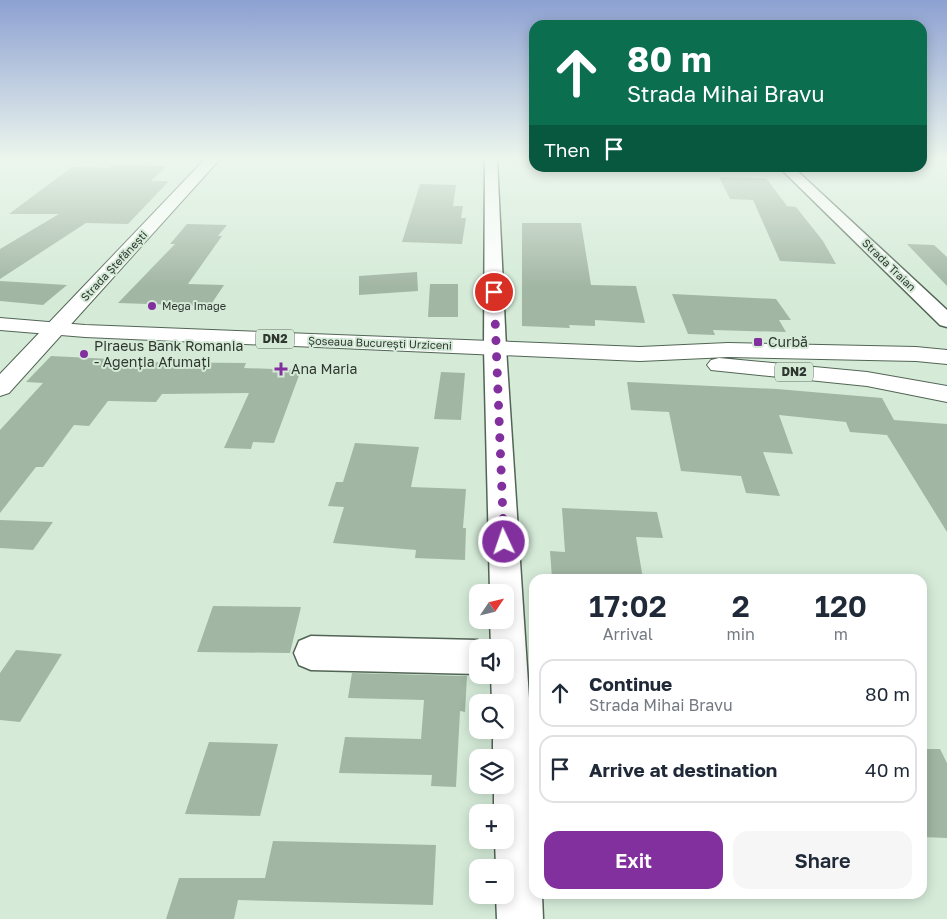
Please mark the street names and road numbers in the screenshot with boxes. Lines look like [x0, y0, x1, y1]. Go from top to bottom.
street label: Strada Ștefănești [78, 228, 150, 304]
street label: Strada Traian [860, 236, 919, 293]
road number: DN2 [256, 329, 294, 348]
street label: Șoseaua București Urziceni [308, 333, 452, 353]
road number: DN2 [775, 362, 813, 382]

